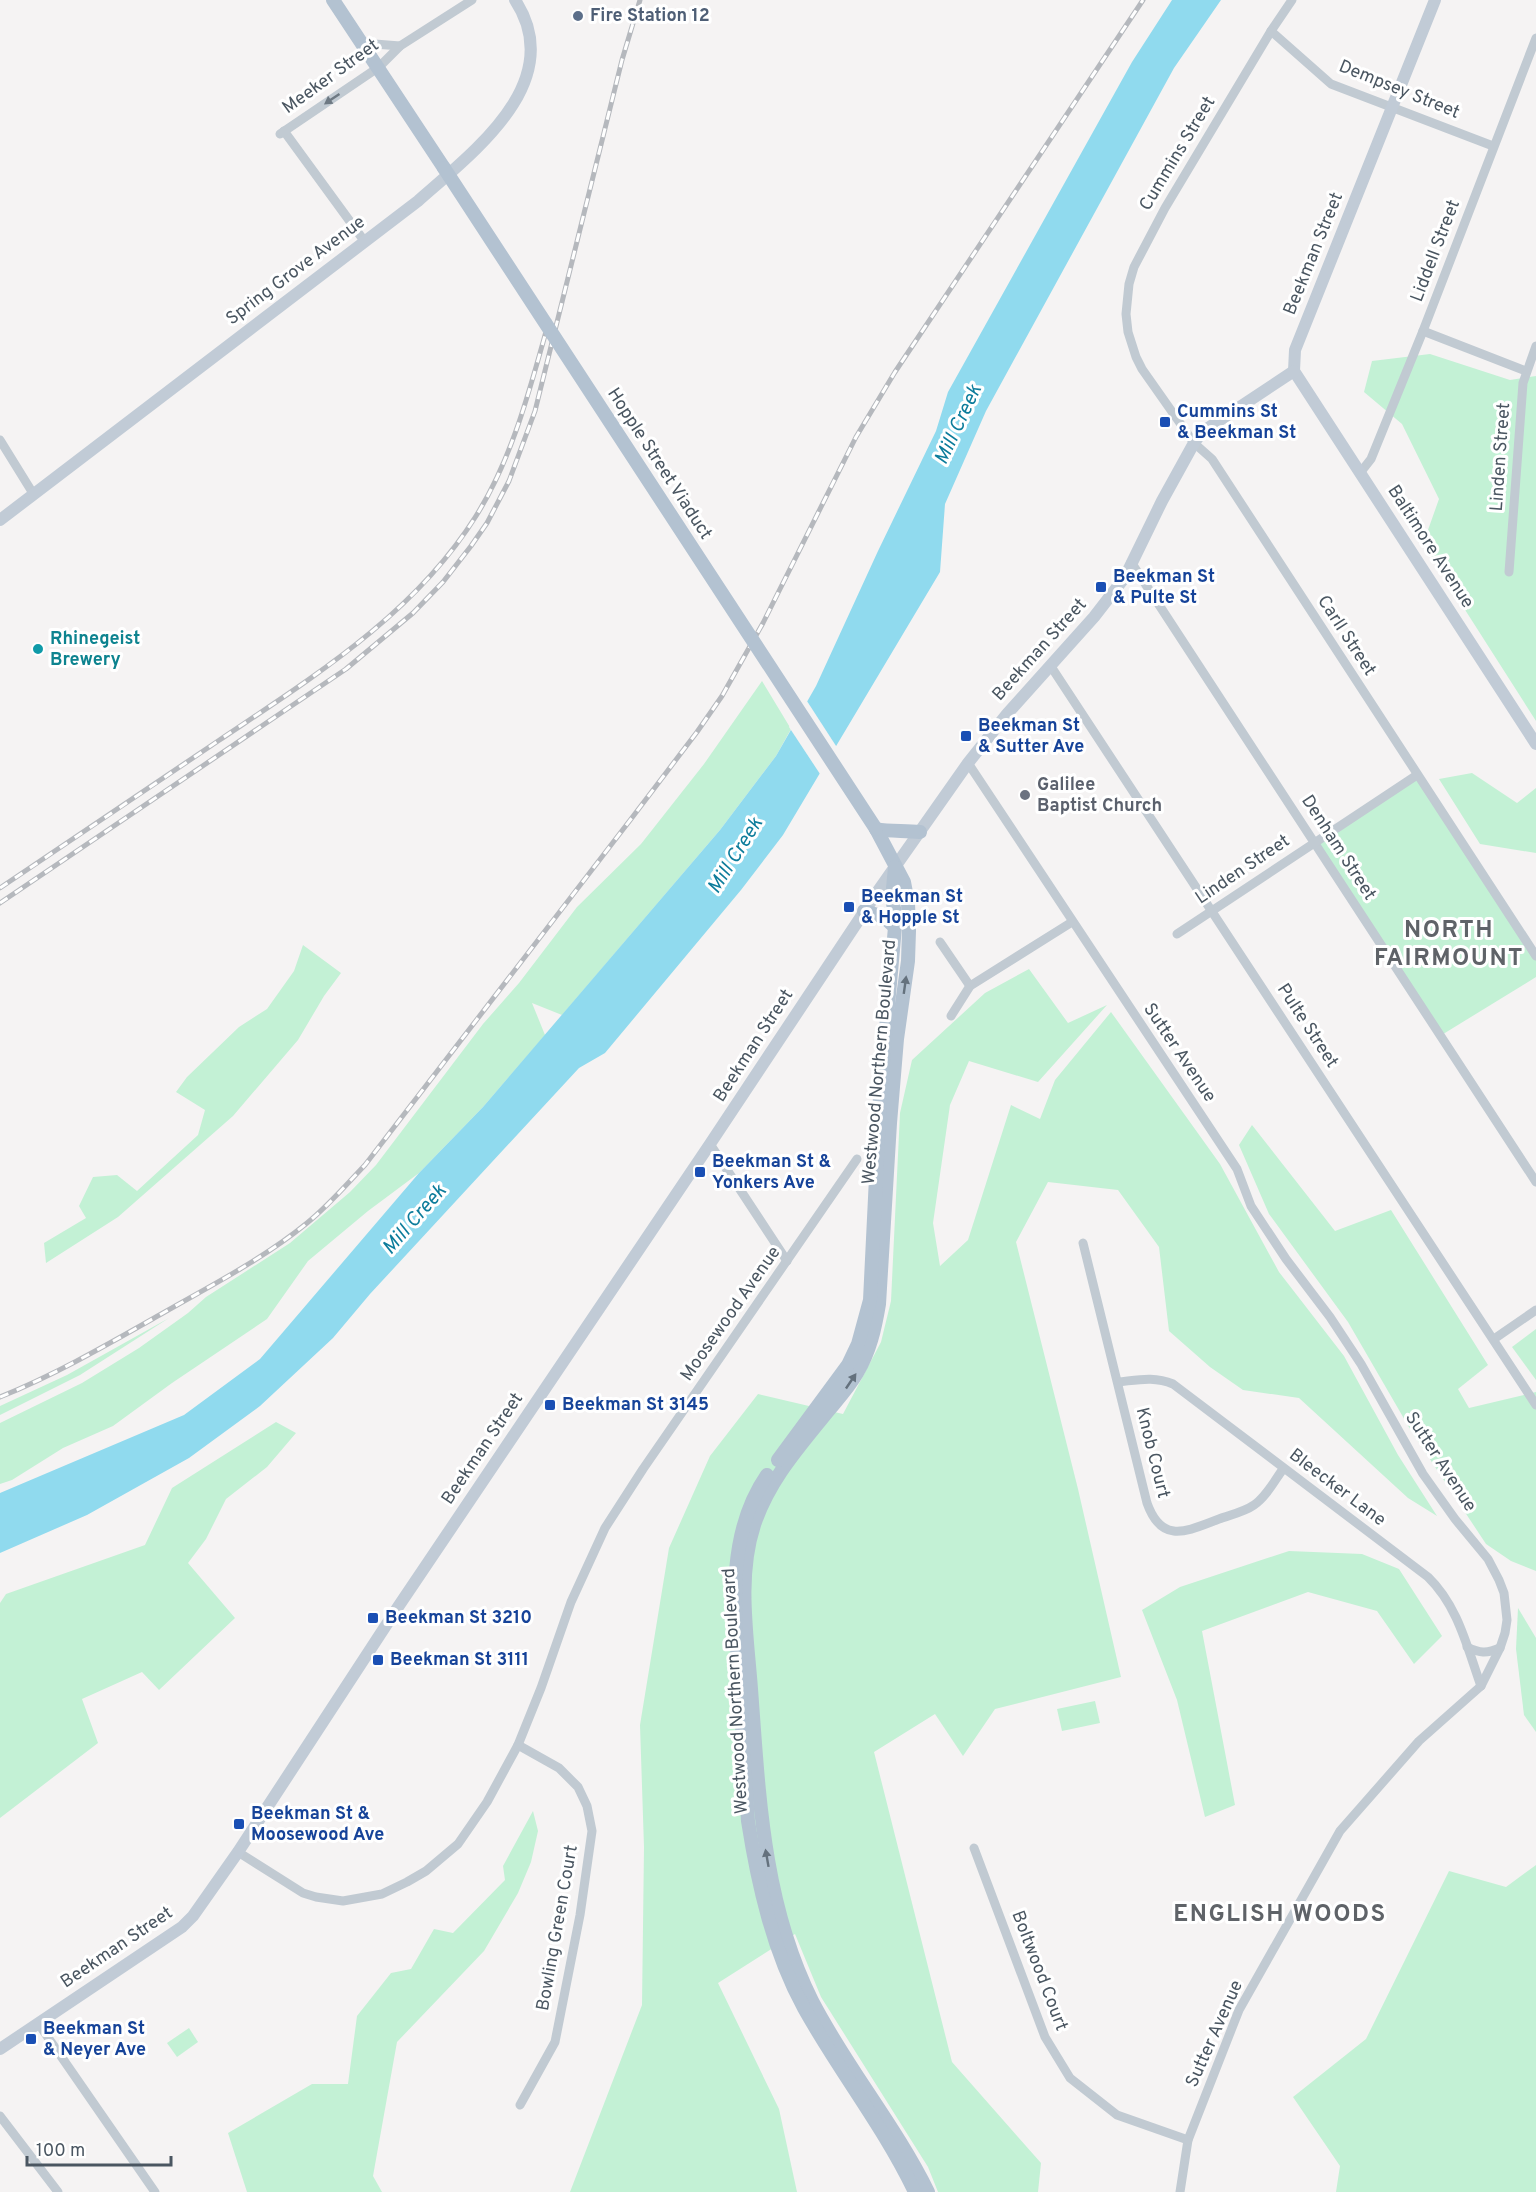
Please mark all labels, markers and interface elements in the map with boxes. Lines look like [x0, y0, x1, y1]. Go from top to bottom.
place label: Fire Station 12 [590, 5, 710, 28]
marker: Fire Station 12 [571, 9, 585, 23]
street label: Meeker Street [278, 34, 384, 120]
street label: Dempsey Street [1335, 55, 1463, 125]
one-way arrow [324, 93, 340, 105]
street label: Cummins Street [1135, 93, 1221, 215]
street label: Beekman Street [1279, 189, 1349, 319]
street label: Liddell Street [1406, 197, 1466, 305]
street label: Spring Grove Avenue [222, 211, 370, 331]
water label: Mill Creek [929, 380, 989, 469]
street label: Hopple Street Viaduct [601, 384, 717, 544]
place label: Cummins St & Beekman St [1177, 401, 1296, 445]
street label: Linden Street [1486, 402, 1516, 512]
marker: Cummins St & Beekman St [1158, 415, 1172, 429]
street label: Baltimore Avenue [1382, 481, 1478, 613]
place label: Beekman St & Pulte St [1113, 566, 1215, 610]
marker: Beekman St & Pulte St [1094, 580, 1108, 594]
street label: Carll Street [1311, 591, 1381, 681]
street label: Beekman Street [988, 594, 1092, 706]
place label: Rhinegeist Brewery [50, 628, 140, 672]
marker: Rhinegeist Brewery [31, 642, 45, 656]
place label: Beekman St & Sutter Ave [978, 715, 1084, 759]
marker: Beekman St & Sutter Ave [959, 729, 973, 743]
place label: Galilee Baptist Church [1037, 774, 1162, 818]
marker: Galilee Baptist Church [1018, 788, 1032, 802]
street label: Denham Street [1295, 791, 1381, 905]
water label: Mill Creek [702, 812, 770, 899]
street label: Linden Street [1191, 830, 1295, 910]
place label: Beekman St & Hopple St [861, 886, 963, 930]
marker: Beekman St & Hopple St [842, 900, 856, 914]
district label: NORTH FAIRMOUNT [1374, 916, 1524, 974]
street label: Westwood Northern Boulevard [858, 938, 902, 1186]
one-way arrow [900, 976, 909, 995]
street label: Pulte Street [1271, 979, 1343, 1073]
street label: Beekman Street [709, 985, 799, 1107]
street label: Sutter Avenue [1137, 999, 1221, 1107]
place label: Beekman St & Yonkers Ave [712, 1151, 832, 1195]
marker: Beekman St & Yonkers Ave [693, 1165, 707, 1179]
water label: Mill Creek [377, 1179, 453, 1261]
street label: Moosewood Avenue [676, 1242, 786, 1386]
one-way arrow [845, 1374, 857, 1390]
street label: Beekman Street [437, 1389, 529, 1509]
place label: Beekman St 3145 [562, 1394, 709, 1417]
marker: Beekman St 3145 [543, 1398, 557, 1412]
street label: Knob Court [1130, 1405, 1174, 1501]
street label: Sutter Avenue [1399, 1408, 1481, 1516]
street label: Bleecker Lane [1284, 1444, 1390, 1532]
street label: Westwood Northern Boulevard [718, 1568, 754, 1814]
place label: Beekman St 3210 [385, 1607, 532, 1630]
marker: Beekman St 3210 [366, 1611, 380, 1625]
place label: Beekman St 3111 [390, 1649, 529, 1672]
marker: Beekman St 3111 [371, 1653, 385, 1667]
place label: Beekman St & Moosewood Ave [251, 1803, 384, 1847]
marker: Beekman St & Moosewood Ave [232, 1817, 246, 1831]
street label: Bowling Green Court [532, 1843, 584, 2013]
one-way arrow [762, 1849, 771, 1868]
district label: ENGLISH WOODS [1173, 1900, 1387, 1930]
street label: Beekman Street [57, 1902, 177, 1994]
street label: Boltwood Court [1006, 1908, 1072, 2034]
street label: Sutter Avenue [1181, 1977, 1249, 2091]
place label: Beekman St & Neyer Ave [43, 2018, 146, 2062]
marker: Beekman St & Neyer Ave [24, 2032, 38, 2046]
scale bar [27, 2129, 171, 2167]
text: 100 m [36, 2140, 85, 2163]

